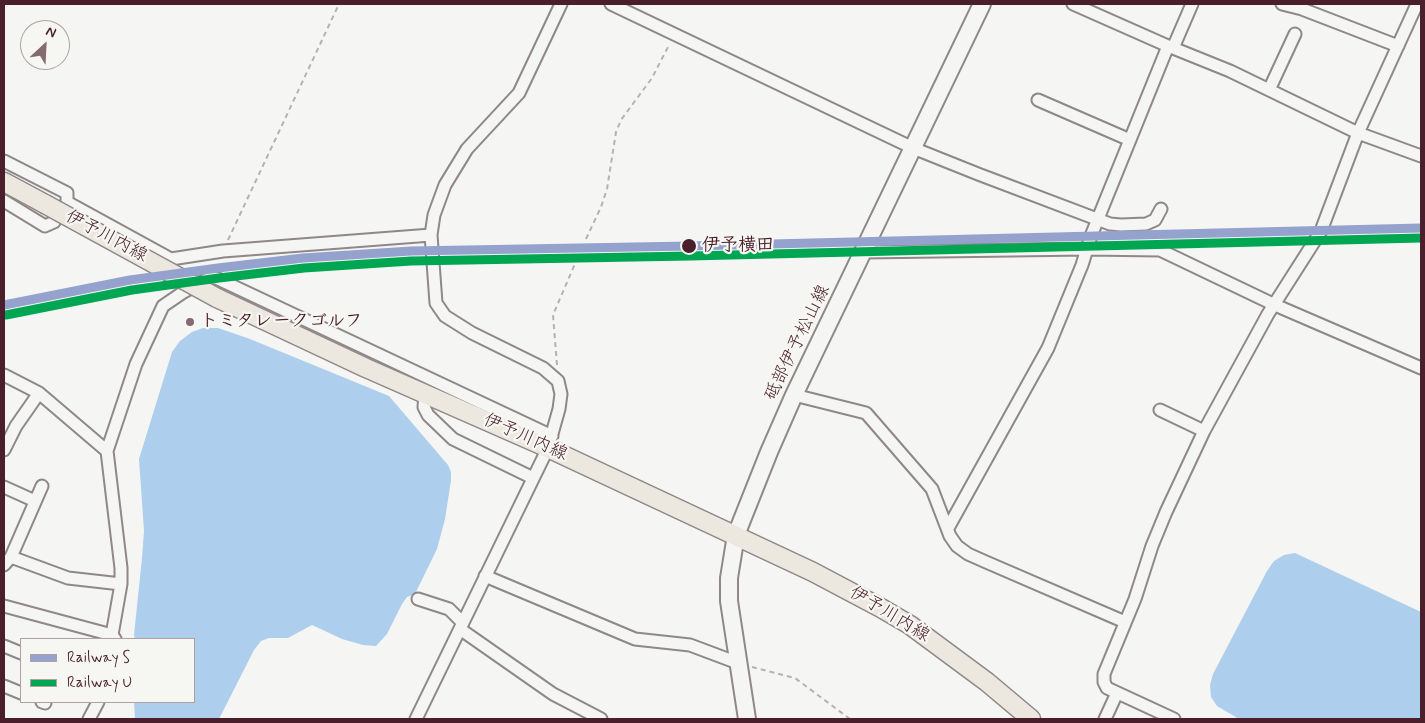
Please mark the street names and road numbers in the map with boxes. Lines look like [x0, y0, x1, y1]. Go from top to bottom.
street label: 伊予川内線 [61, 206, 151, 268]
street label: 砥部伊予松山線 [761, 282, 835, 404]
street label: 伊予川内線 [479, 410, 571, 466]
street label: 伊予川内線 [845, 583, 933, 647]

